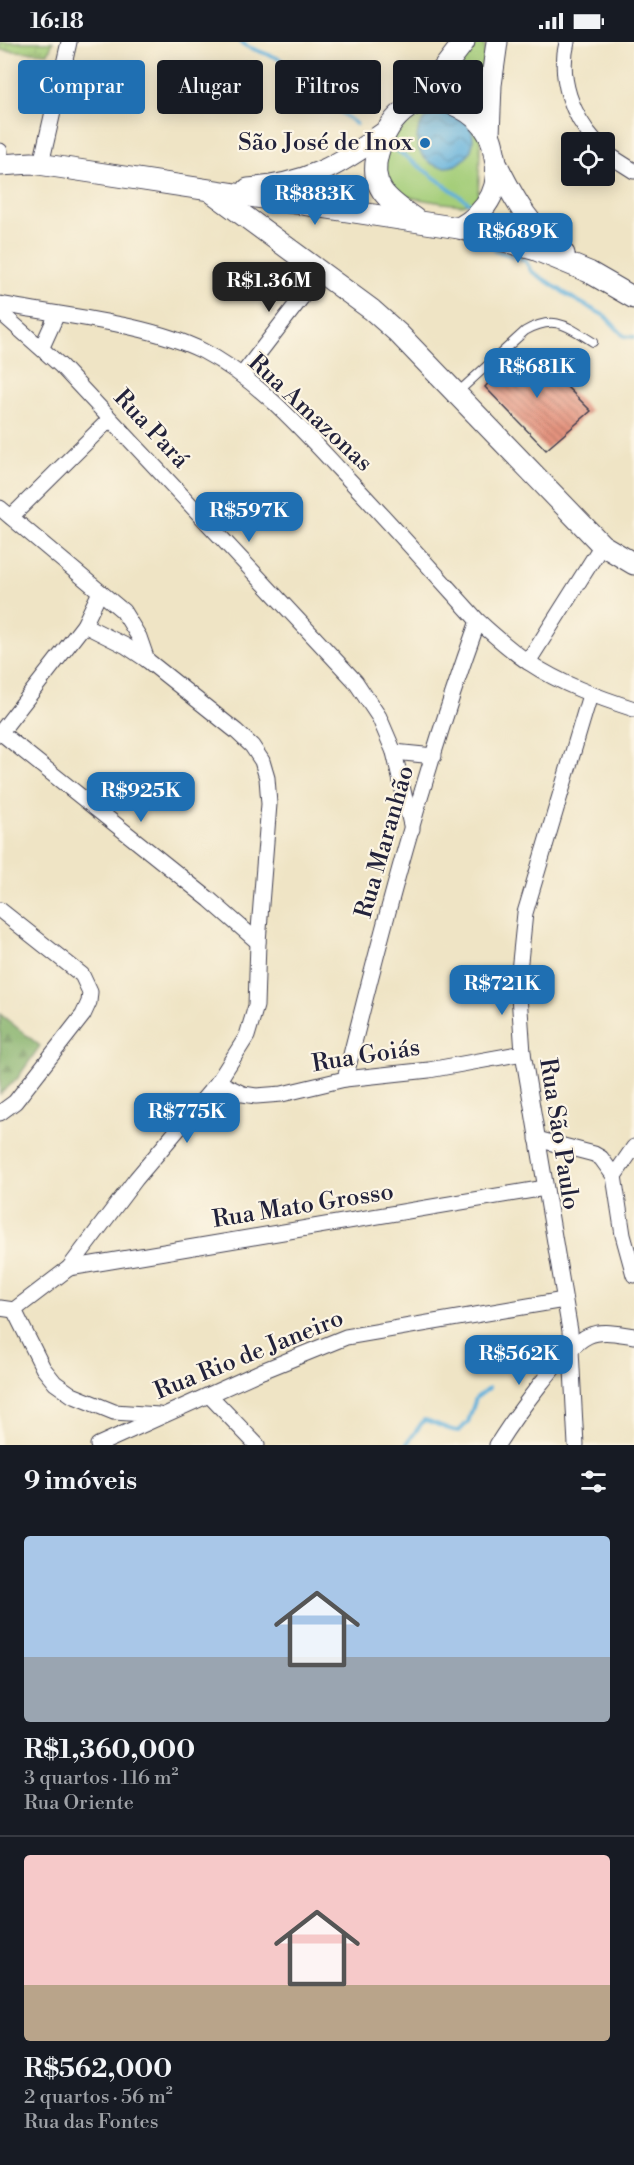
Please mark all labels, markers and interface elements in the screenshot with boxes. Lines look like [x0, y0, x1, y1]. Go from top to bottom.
text: 16:18 [30, 8, 84, 35]
chip: Comprar [18, 60, 145, 114]
chip: Alugar [157, 60, 263, 114]
chip: Filtros [275, 60, 381, 114]
chip: Novo [393, 60, 483, 114]
place label: São José de Inox [238, 128, 414, 158]
map controls [561, 132, 615, 186]
button: locate [561, 132, 615, 186]
marker: São José de Inox [418, 136, 432, 150]
pin: R$883K [266, 175, 364, 226]
text: R$883K [275, 182, 355, 207]
pin: R$689K [469, 213, 567, 264]
text: R$689K [478, 220, 558, 245]
pin: R$1.36M [214, 262, 324, 313]
text: R$1.36M [226, 269, 312, 294]
street label: Rua Amazonas [242, 348, 378, 478]
pin: R$681K [488, 348, 586, 399]
text: R$681K [498, 355, 576, 380]
street label: Rua Pará [107, 383, 196, 475]
pin: R$597K [200, 492, 298, 543]
text: R$597K [209, 499, 289, 524]
street label: Rua Maranhão [349, 762, 421, 922]
pin: R$925K [92, 772, 190, 823]
text: R$925K [101, 779, 181, 804]
pin: R$721K [453, 965, 551, 1016]
text: R$721K [464, 972, 540, 997]
street label: Rua Goiás [310, 1033, 422, 1079]
street label: Rua São Paulo [532, 1056, 586, 1212]
pin: R$775K [138, 1093, 236, 1144]
text: R$775K [148, 1100, 226, 1125]
street label: Rua Mato Grosso [210, 1177, 396, 1235]
street label: Rua Rio de Janeiro [150, 1303, 348, 1407]
pin: R$562K [470, 1335, 568, 1386]
text: R$562K [479, 1342, 559, 1367]
text: 9 imóveis [24, 1465, 137, 1497]
icon: filters [577, 1465, 610, 1498]
icon: home [263, 1575, 371, 1683]
text: R$1,360,000 [24, 1734, 195, 1766]
text: 3 quartos · 116 m² [24, 1766, 179, 1791]
text: Rua Oriente [24, 1791, 134, 1816]
icon: home [263, 1894, 371, 2002]
text: R$562,000 [24, 2053, 172, 2085]
text: 2 quartos · 56 m² [24, 2085, 173, 2110]
text: Rua das Fontes [24, 2110, 158, 2135]

